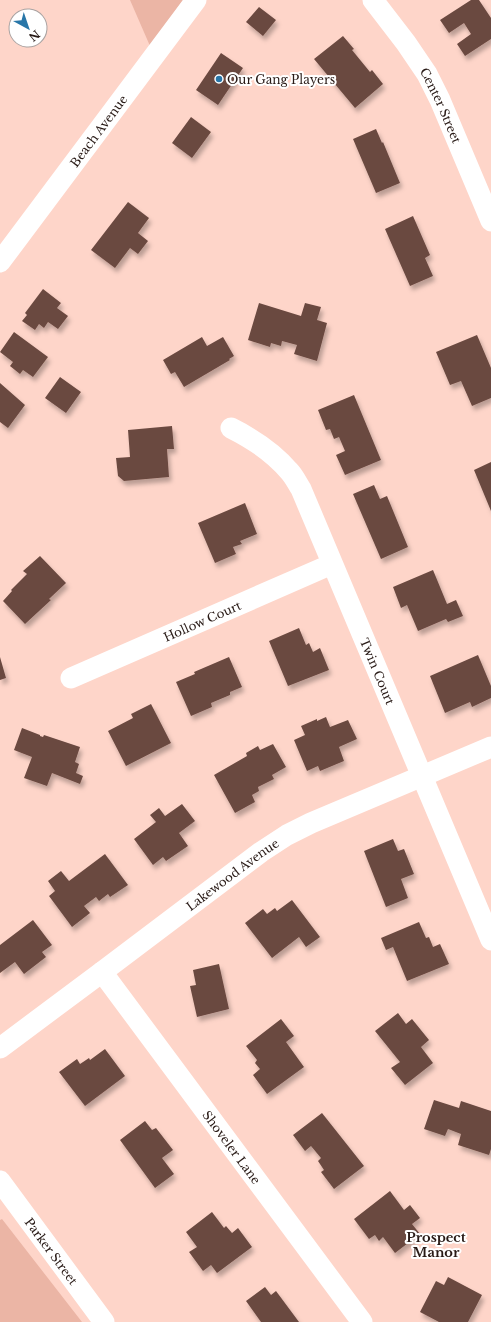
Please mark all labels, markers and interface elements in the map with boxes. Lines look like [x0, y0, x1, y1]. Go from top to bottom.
north arrow [8, 8, 48, 48]
text: N [25, 27, 43, 45]
street label: Center Street [417, 65, 465, 146]
place label: Our Gang Players [227, 72, 335, 87]
marker: Our Gang Players [214, 74, 224, 84]
street label: Beach Avenue [66, 92, 130, 170]
street label: Hollow Court [161, 597, 244, 644]
street label: Twin Court [357, 636, 399, 707]
street label: Lakewood Avenue [183, 835, 281, 914]
street label: Shoveler Lane [200, 1107, 264, 1187]
street label: Parker Street [22, 1215, 82, 1288]
district label: Prospect Manor [406, 1229, 466, 1261]

